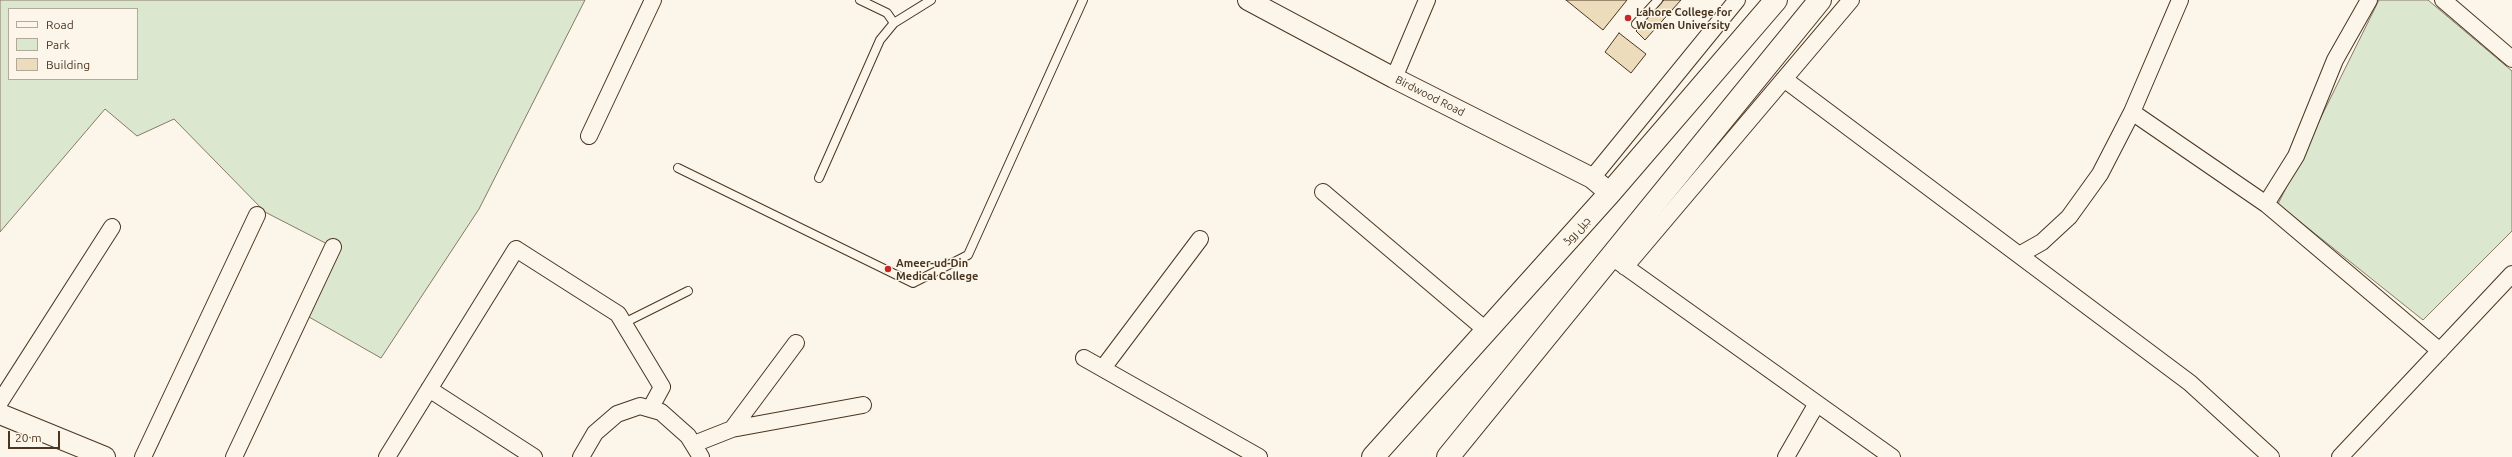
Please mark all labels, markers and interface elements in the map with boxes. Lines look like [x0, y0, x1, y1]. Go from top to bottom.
place label: Lahore College for Women University [1636, 5, 1732, 31]
legend [8, 8, 138, 80]
marker: Lahore College for Women University [1623, 13, 1633, 23]
text: Road [46, 18, 74, 31]
text: Park [46, 38, 70, 51]
text: Building [46, 58, 90, 71]
street label: Birdwood Road [1393, 73, 1467, 119]
street label: جیل روڈ [1561, 214, 1593, 248]
place label: Ameer-ud-Din Medical College [896, 256, 978, 282]
marker: Ameer-ud-Din Medical College [883, 264, 893, 274]
scale bar [10, 423, 62, 449]
text: 20 m [15, 431, 42, 444]

